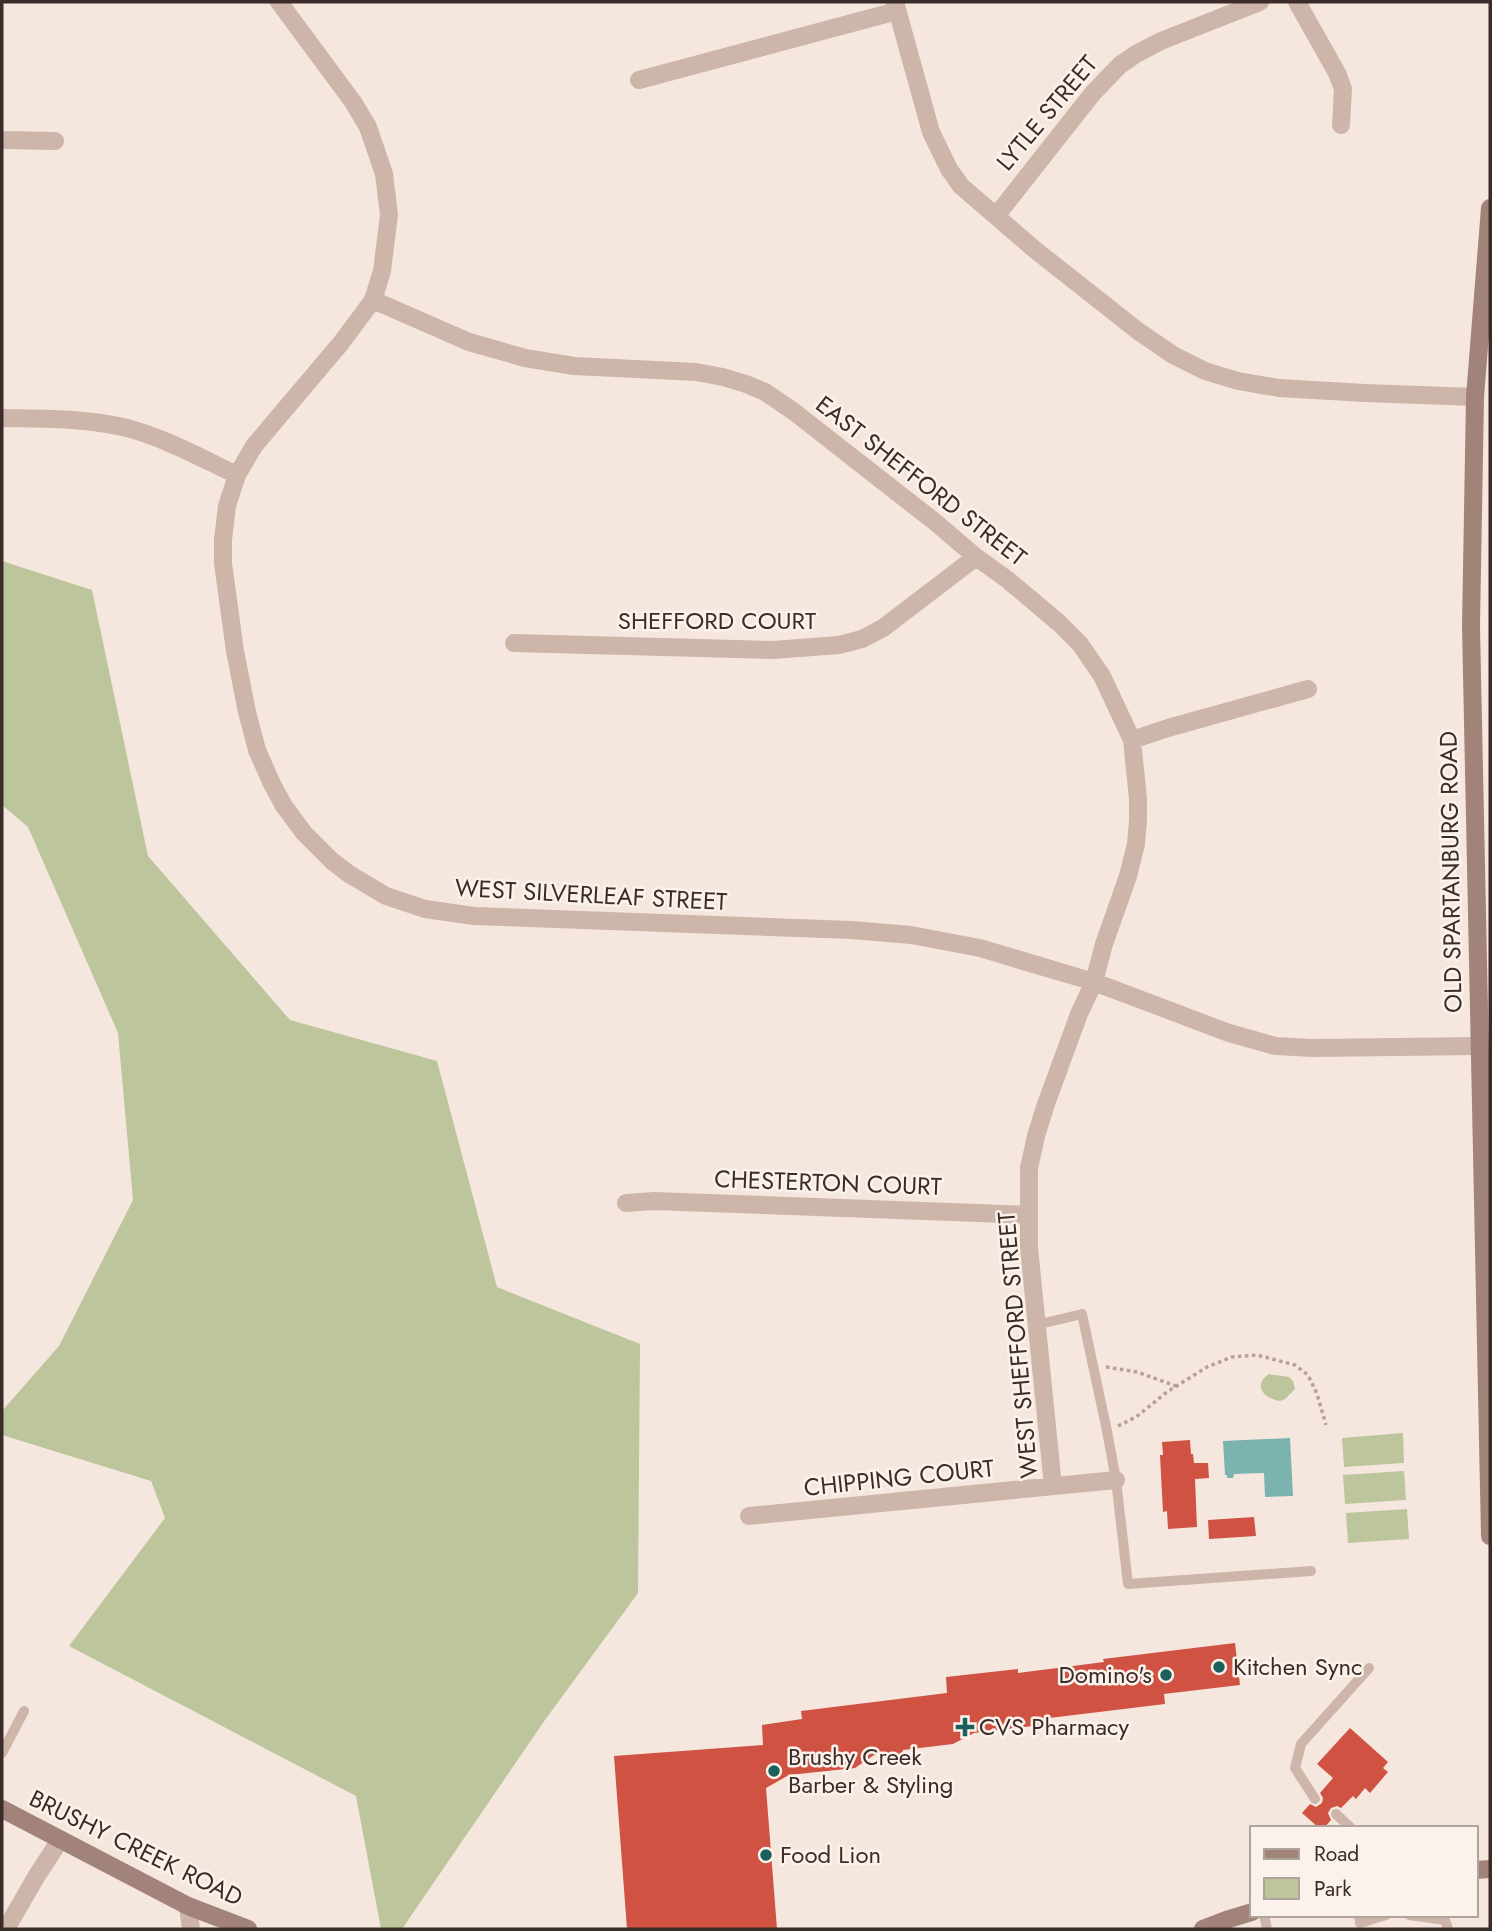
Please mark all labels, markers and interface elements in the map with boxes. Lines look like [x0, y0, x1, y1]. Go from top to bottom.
street label: LYTLE STREET [988, 47, 1105, 178]
street label: EAST SHEFFORD STREET [808, 387, 1034, 574]
street label: SHEFFORD COURT [618, 603, 816, 638]
street label: OLD SPARTANBURG ROAD [1431, 731, 1470, 1013]
street label: WEST SILVERLEAF STREET [454, 870, 728, 919]
street label: CHESTERTON COURT [714, 1161, 942, 1204]
street label: WEST SHEFFORD STREET [988, 1210, 1047, 1480]
street label: CHIPPING COURT [802, 1450, 996, 1505]
place label: Kitchen Sync [1233, 1649, 1363, 1684]
place label: Domino's [1059, 1657, 1152, 1692]
marker: Kitchen Sync [1211, 1659, 1227, 1675]
marker: Domino's [1158, 1667, 1174, 1683]
place label: CVS Pharmacy [979, 1709, 1130, 1744]
marker: CVS Pharmacy [957, 1719, 973, 1735]
place label: Brushy Creek Barber & Styling [788, 1739, 954, 1802]
marker: Brushy Creek Barber & Styling [766, 1763, 782, 1779]
street label: BRUSHY CREEK ROAD [24, 1781, 249, 1915]
legend [1250, 1826, 1478, 1917]
place label: Food Lion [780, 1837, 881, 1872]
text: Road [1314, 1839, 1359, 1869]
marker: Food Lion [758, 1847, 774, 1863]
text: Park [1314, 1874, 1352, 1904]

